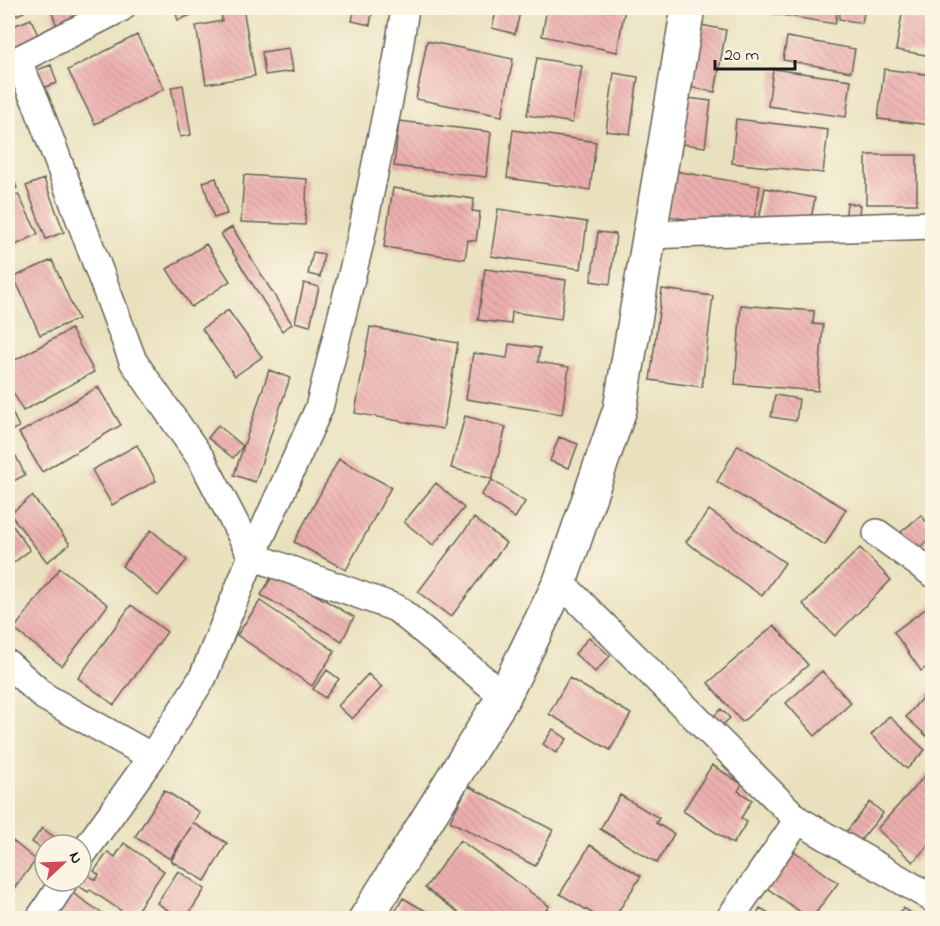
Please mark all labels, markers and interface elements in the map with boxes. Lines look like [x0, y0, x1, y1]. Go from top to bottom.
scale bar [715, 33, 794, 71]
text: 20 m [724, 43, 759, 69]
north arrow [33, 833, 93, 893]
text: N [62, 848, 88, 868]

